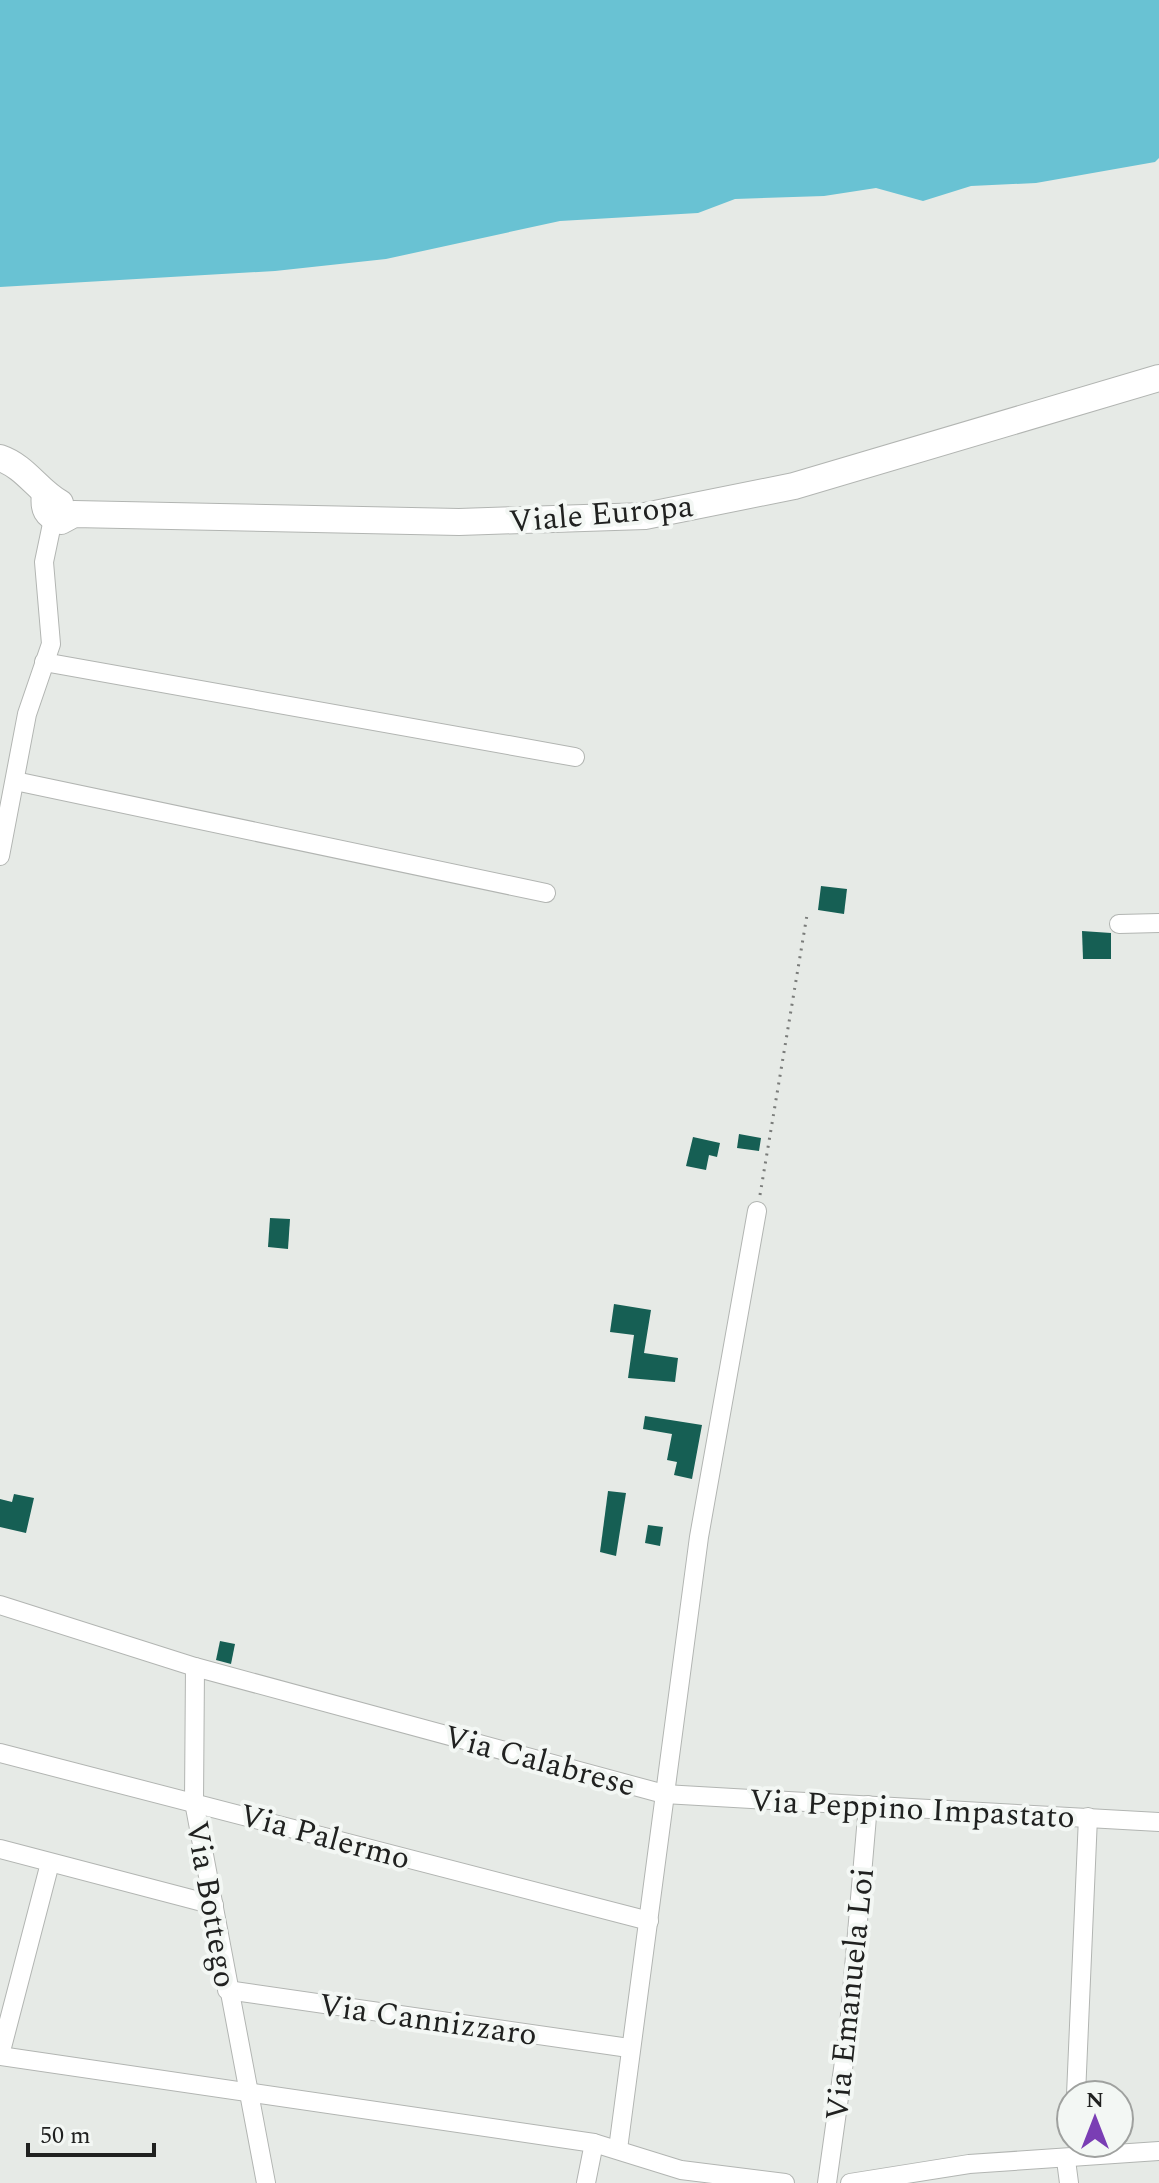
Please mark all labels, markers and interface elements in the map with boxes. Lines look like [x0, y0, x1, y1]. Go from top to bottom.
street label: Viale Europa [507, 482, 696, 547]
street label: Via Calabrese [438, 1712, 641, 1811]
street label: Via Peppino Impastato [748, 1777, 1076, 1842]
street label: Via Palermo [234, 1791, 415, 1884]
street label: Via Bottego [172, 1817, 249, 1992]
street label: Via Emanuela Loi [813, 1865, 888, 2123]
street label: Via Cannizzaro [316, 1981, 540, 2060]
north arrow [1055, 2079, 1135, 2159]
text: N [1086, 2084, 1104, 2117]
scale bar [28, 2107, 154, 2157]
text: 50 m [40, 2118, 91, 2154]

